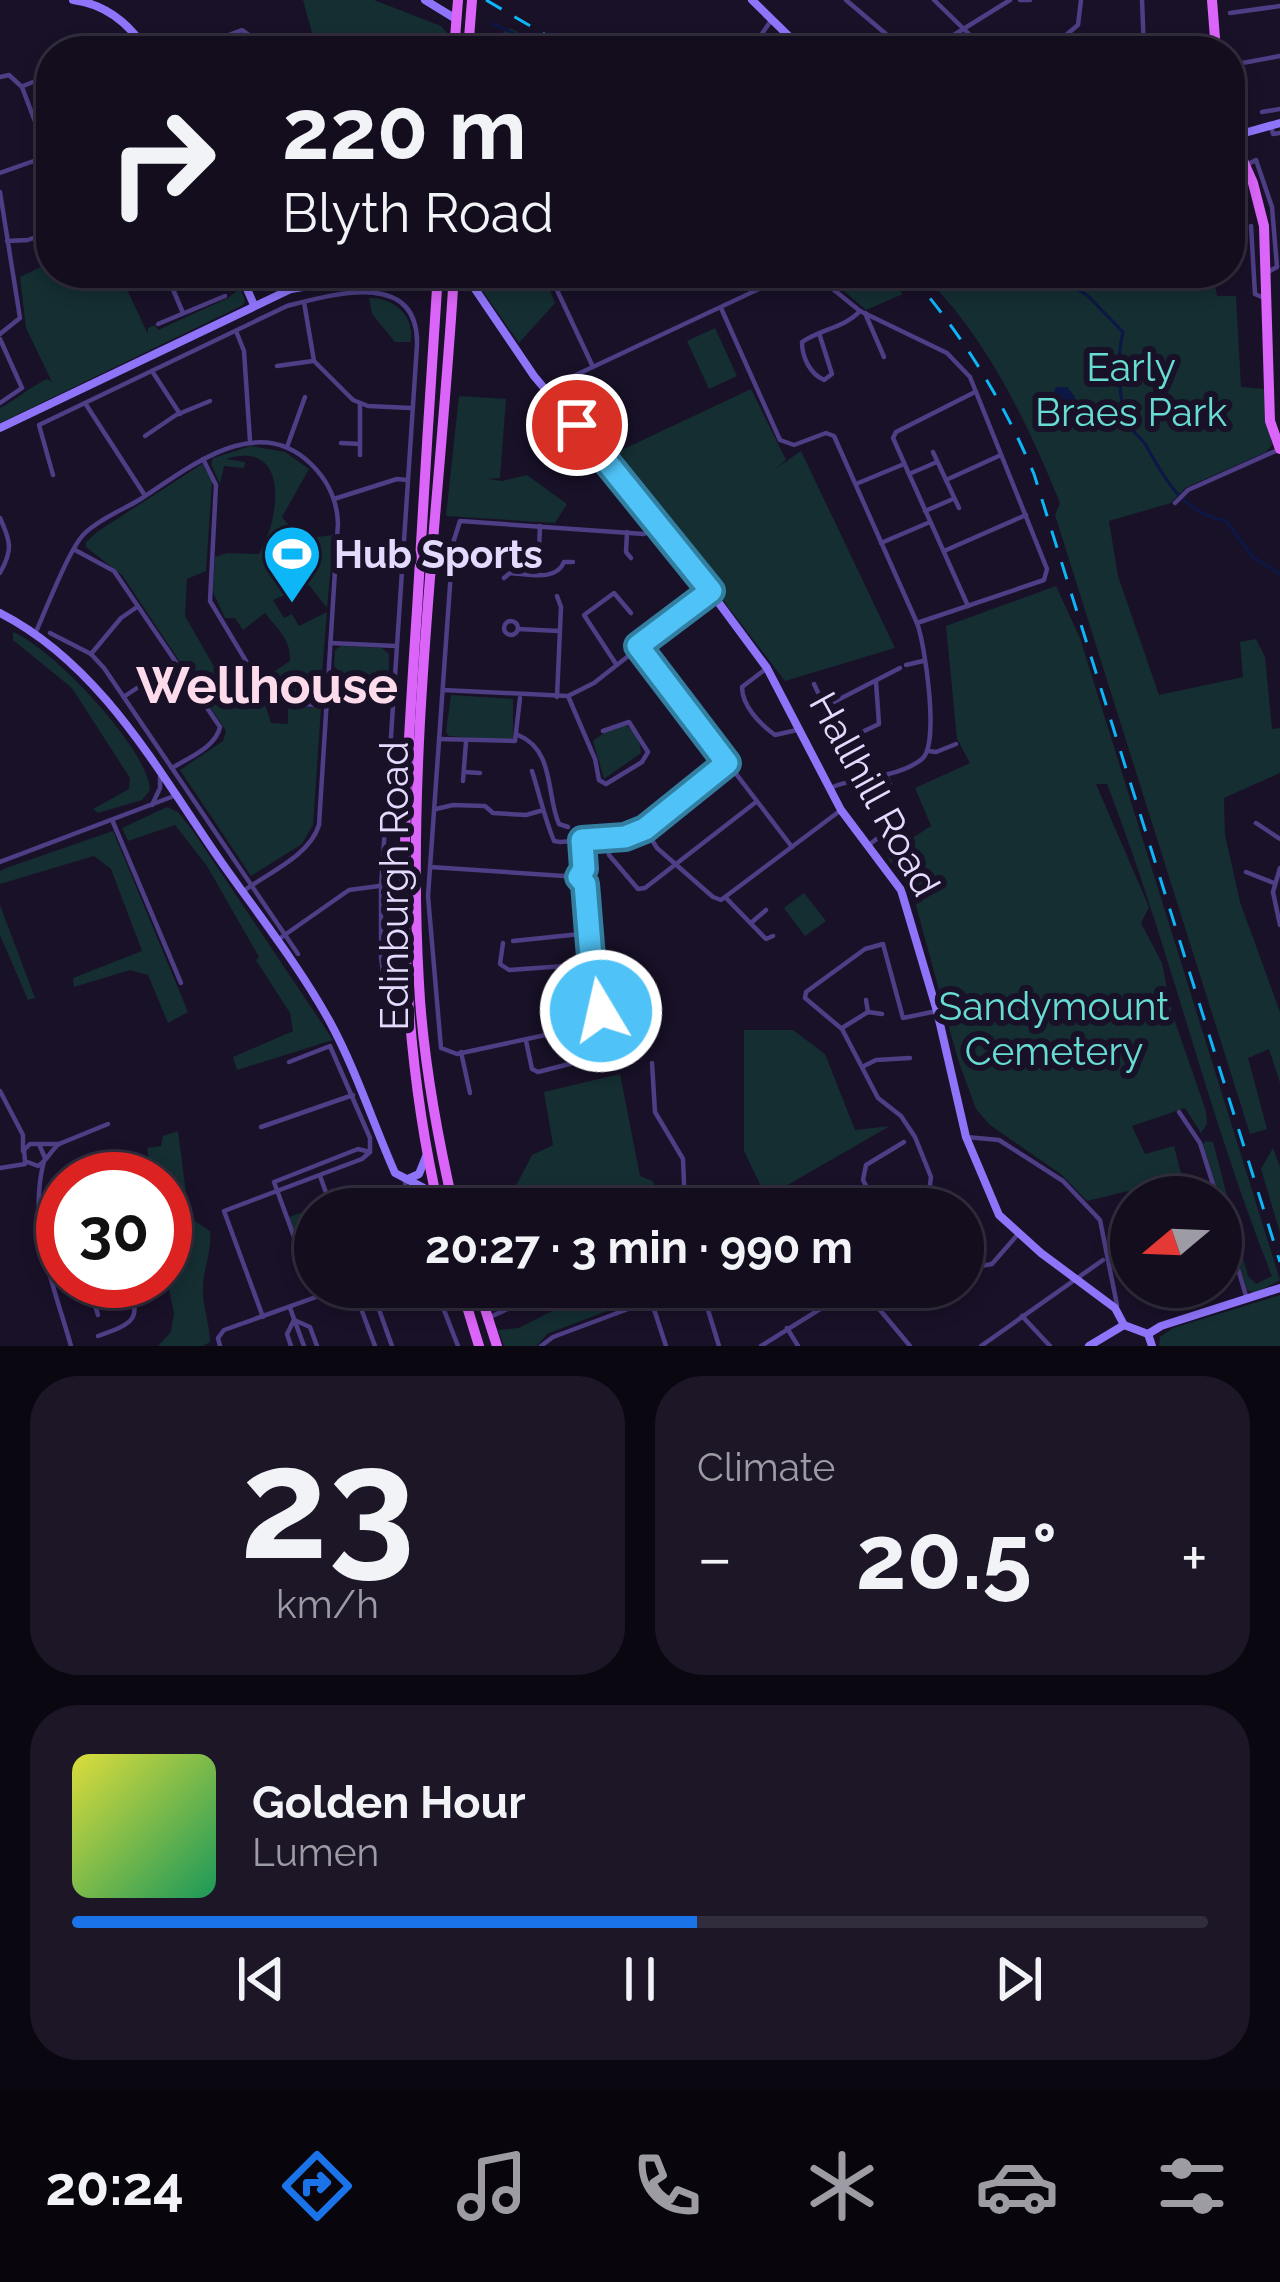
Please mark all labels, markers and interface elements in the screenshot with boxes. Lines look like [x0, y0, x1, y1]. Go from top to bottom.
text: 220 m [282, 80, 527, 179]
icon: right [84, 84, 240, 240]
text: Blyth Road [282, 181, 554, 245]
park label: Early Braes Park [1035, 344, 1227, 435]
pin [526, 374, 628, 476]
icon: arrive [544, 392, 610, 458]
sports icon: Hub Sports [261, 523, 323, 605]
place label: Hub Sports [334, 531, 543, 577]
district label: Wellhouse [136, 655, 398, 715]
street label: Hallhill Road [800, 684, 950, 904]
street label: Edinburgh Road [371, 741, 417, 1031]
position arrow [538, 948, 664, 1074]
park label: Sandymount Cemetery [939, 983, 1169, 1074]
speed limit sign: 30 [36, 1152, 192, 1308]
north arrow [1110, 1176, 1242, 1308]
map controls [1110, 1176, 1242, 1308]
text: 20:27 · 3 min · 990 m [425, 1221, 853, 1274]
text: 23 [240, 1411, 415, 1595]
text: Climate [697, 1444, 835, 1490]
text: 20.5° [856, 1504, 1057, 1610]
text: − [697, 1519, 733, 1596]
text: + [1181, 1519, 1208, 1596]
text: km/h [276, 1581, 379, 1627]
text: Golden Hour [252, 1776, 526, 1829]
text: Lumen [252, 1829, 379, 1875]
icon: previous [228, 1946, 294, 2012]
icon: pause [607, 1946, 673, 2012]
icon: next [986, 1946, 1052, 2012]
icon: directions [275, 2144, 359, 2228]
icon: music [450, 2144, 534, 2228]
icon: phone [625, 2144, 709, 2228]
icon: climate [800, 2144, 884, 2228]
icon: car [975, 2144, 1059, 2228]
icon: filters [1150, 2144, 1234, 2228]
text: 20:24 [46, 2154, 184, 2218]

